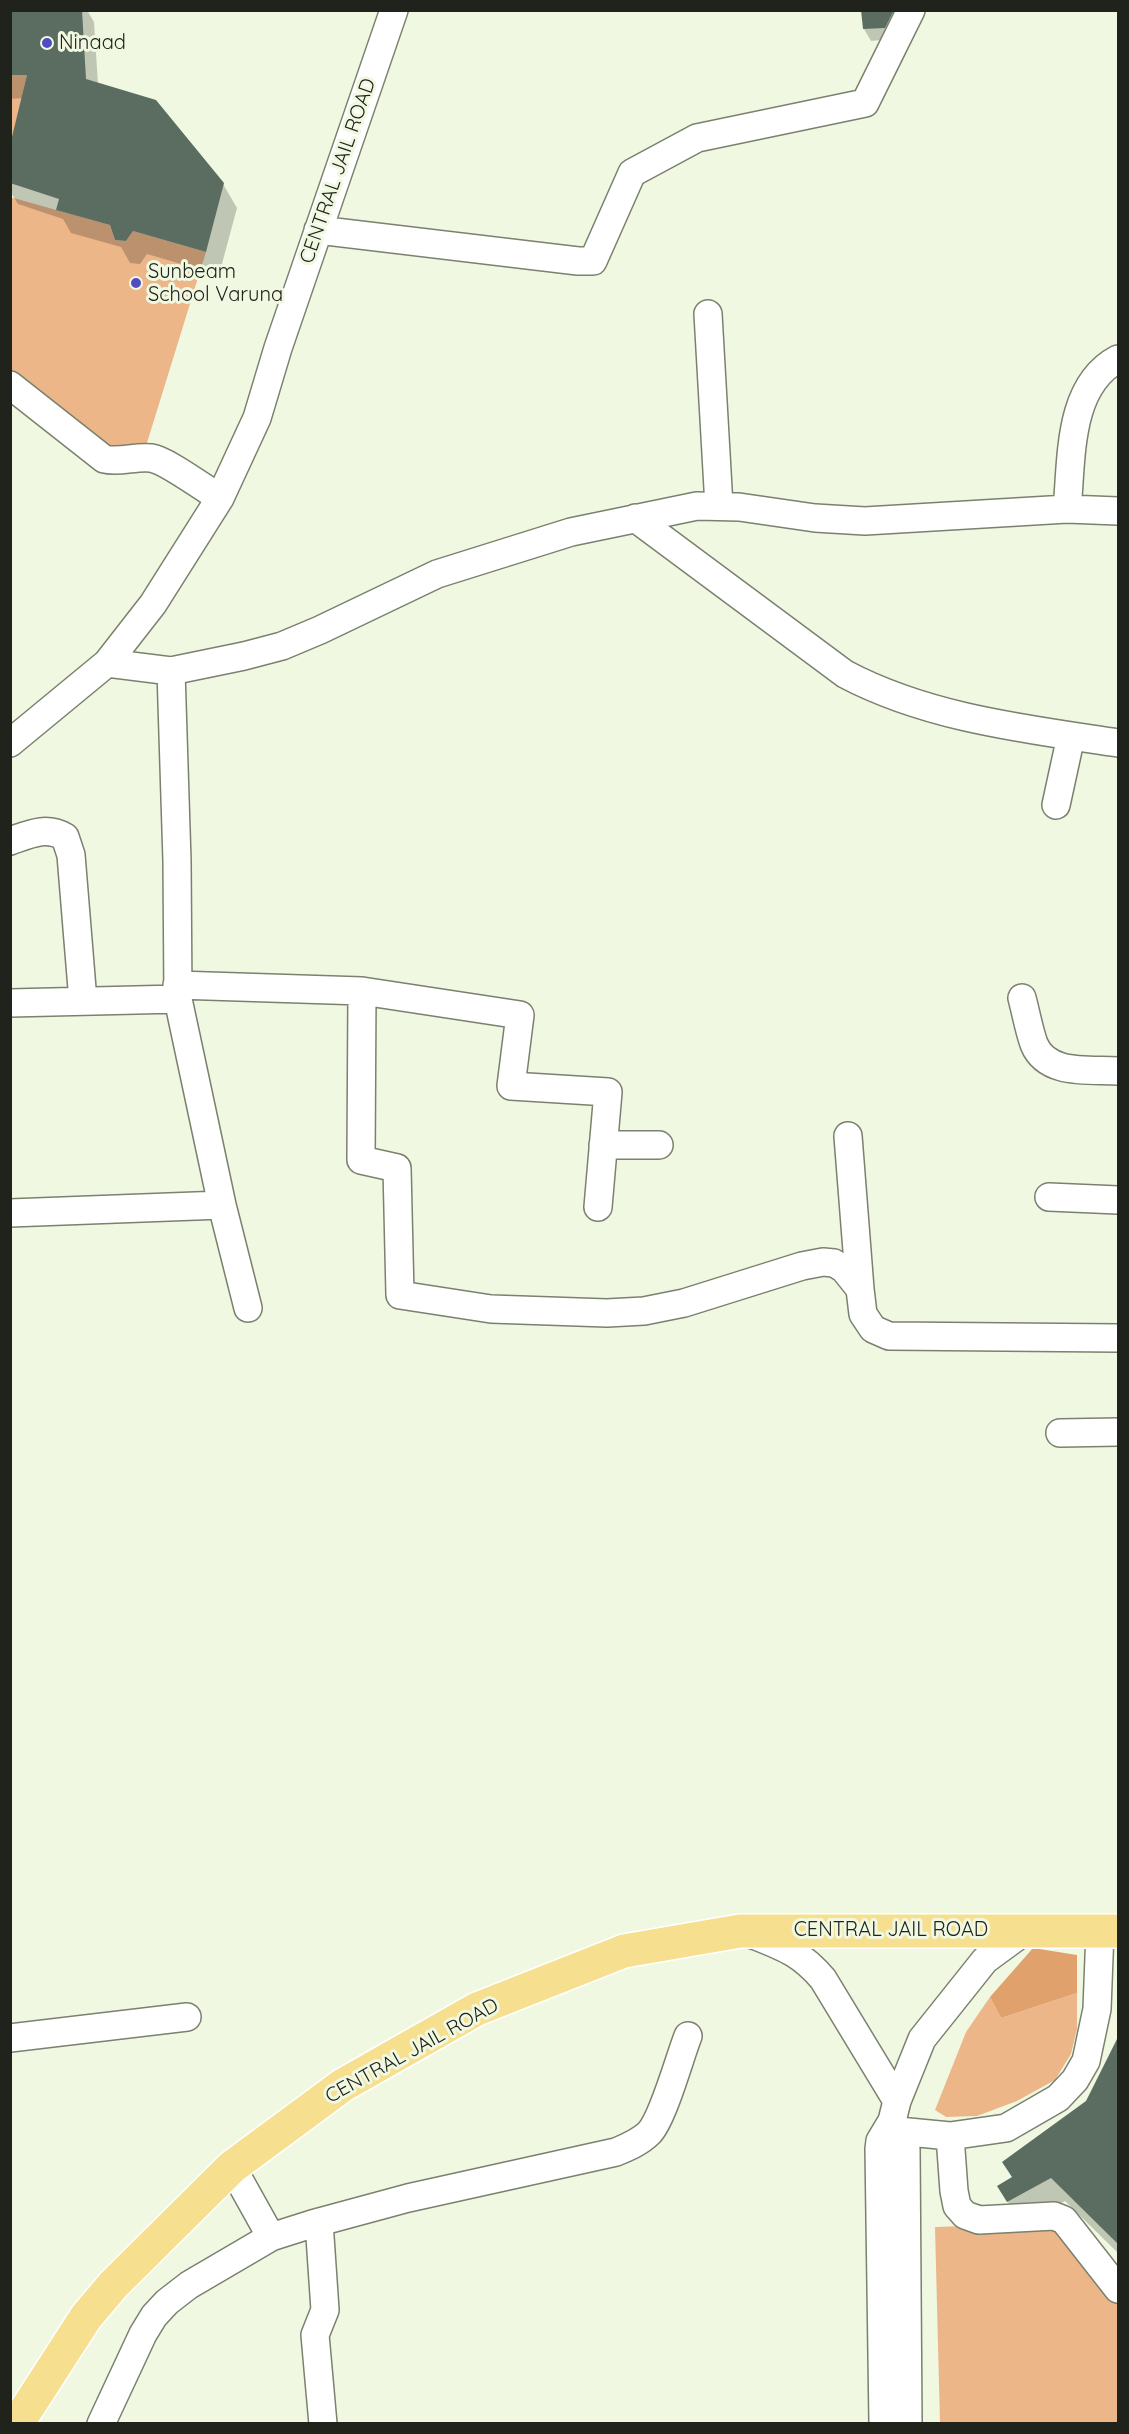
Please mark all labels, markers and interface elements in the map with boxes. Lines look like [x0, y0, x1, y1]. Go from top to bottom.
place label: Ninaad [59, 31, 126, 55]
marker: Ninaad [40, 36, 54, 50]
street label: CENTRAL JAIL ROAD [295, 75, 381, 267]
place label: Sunbeam School Varuna [148, 260, 283, 307]
marker: Sunbeam School Varuna [129, 276, 143, 290]
street label: CENTRAL JAIL ROAD [794, 1918, 988, 1942]
street label: CENTRAL JAIL ROAD [321, 1993, 503, 2109]

